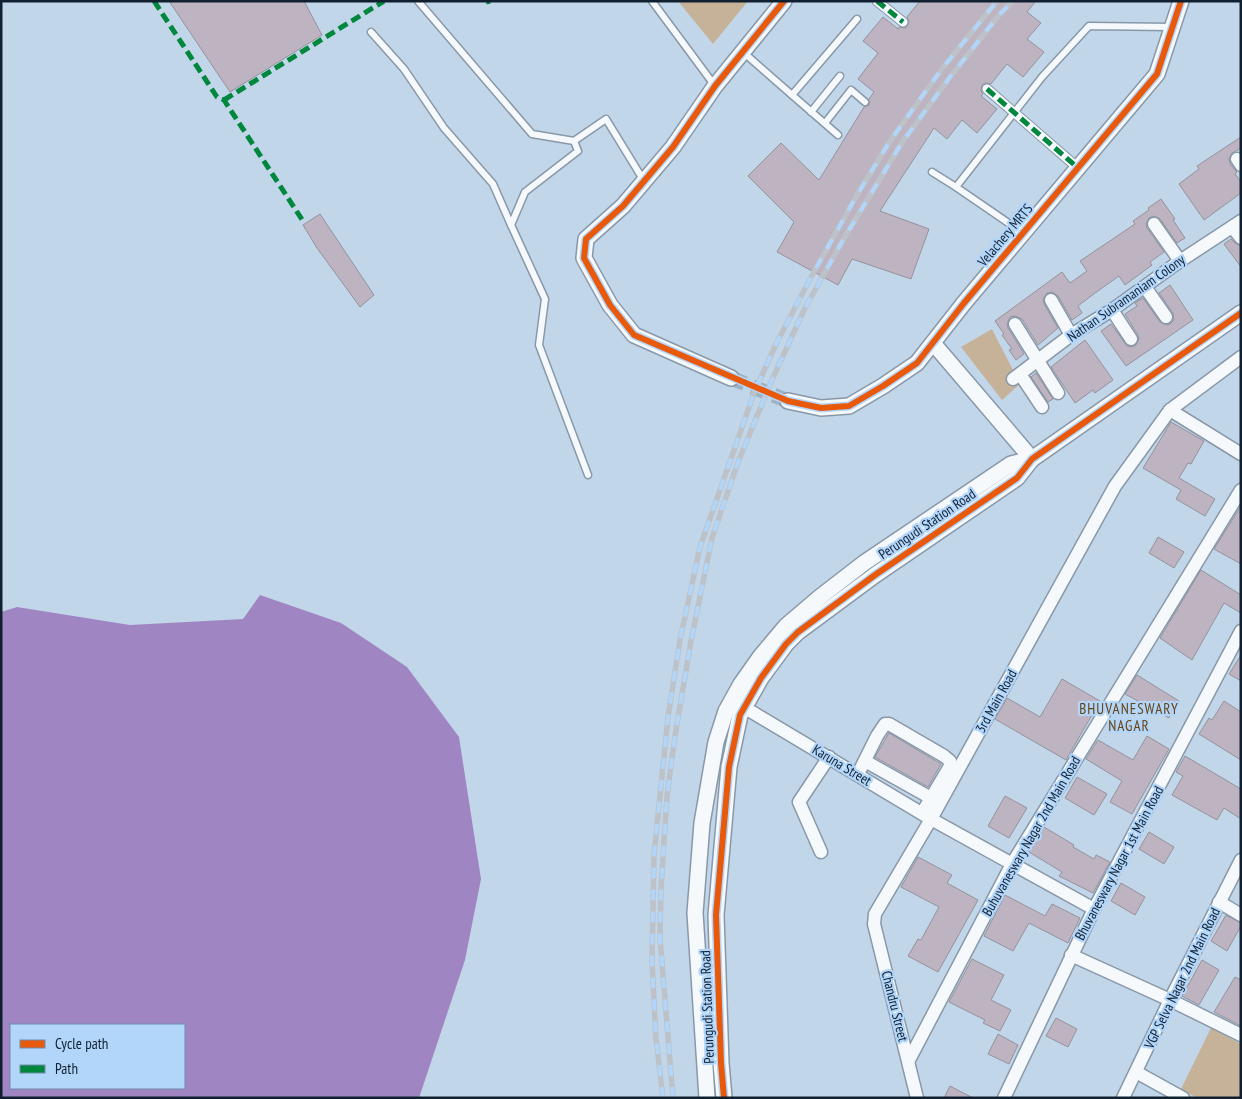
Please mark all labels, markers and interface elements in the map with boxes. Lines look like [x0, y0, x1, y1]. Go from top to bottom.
street label: Velachery MRTS [973, 200, 1036, 271]
street label: Nathan Subramaniam Colony [1064, 250, 1189, 345]
street label: Perungudi Station Road [875, 485, 979, 563]
street label: 3rd Main Road [971, 666, 1021, 736]
district label: BHUVANESWARY NAGAR [1079, 699, 1179, 735]
street label: Karuna Street [809, 740, 875, 790]
street label: Buhuvaneswary Nagar 2nd Main Road [978, 753, 1084, 919]
street label: Bhuvaneswary Nagar 1st Main Road [1071, 783, 1167, 943]
street label: VGP Selva Nagar 2nd Main Road [1140, 905, 1224, 1052]
street label: Perungudi Station Road [696, 950, 718, 1064]
street label: Chandru Street [878, 969, 913, 1043]
legend [10, 1024, 185, 1089]
text: Cycle path [55, 1034, 108, 1053]
text: Path [55, 1059, 78, 1078]

